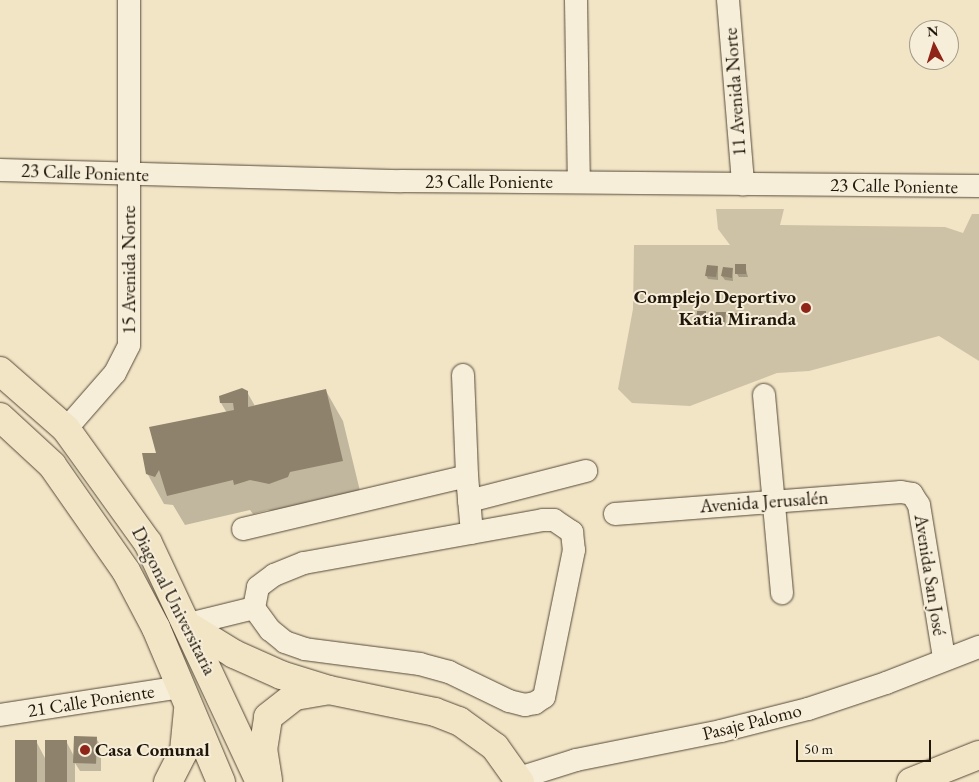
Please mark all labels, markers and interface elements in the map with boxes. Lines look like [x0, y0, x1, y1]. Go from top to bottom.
north arrow [909, 20, 959, 70]
text: N [926, 22, 939, 41]
street label: 11 Avenida Norte [719, 27, 751, 157]
street label: 23 Calle Poniente [21, 159, 149, 187]
street label: 23 Calle Poniente [425, 171, 553, 193]
street label: 23 Calle Poniente [830, 173, 958, 199]
street label: 15 Avenida Norte [118, 206, 140, 334]
place label: Complejo Deportivo Katia Miranda [634, 286, 796, 330]
marker: Complejo Deportivo Katia Miranda [800, 302, 812, 314]
street label: Avenida Jerusalén [699, 486, 829, 518]
street label: Avenida San José [909, 513, 951, 637]
street label: Diagonal Universitaria [127, 523, 221, 679]
street label: 21 Calle Poniente [26, 680, 156, 722]
street label: Pasaje Palomo [700, 699, 804, 745]
scale bar [799, 730, 934, 762]
place label: Casa Comunal [95, 739, 210, 761]
text: 50 m [804, 739, 833, 758]
marker: Casa Comunal [79, 744, 91, 756]

